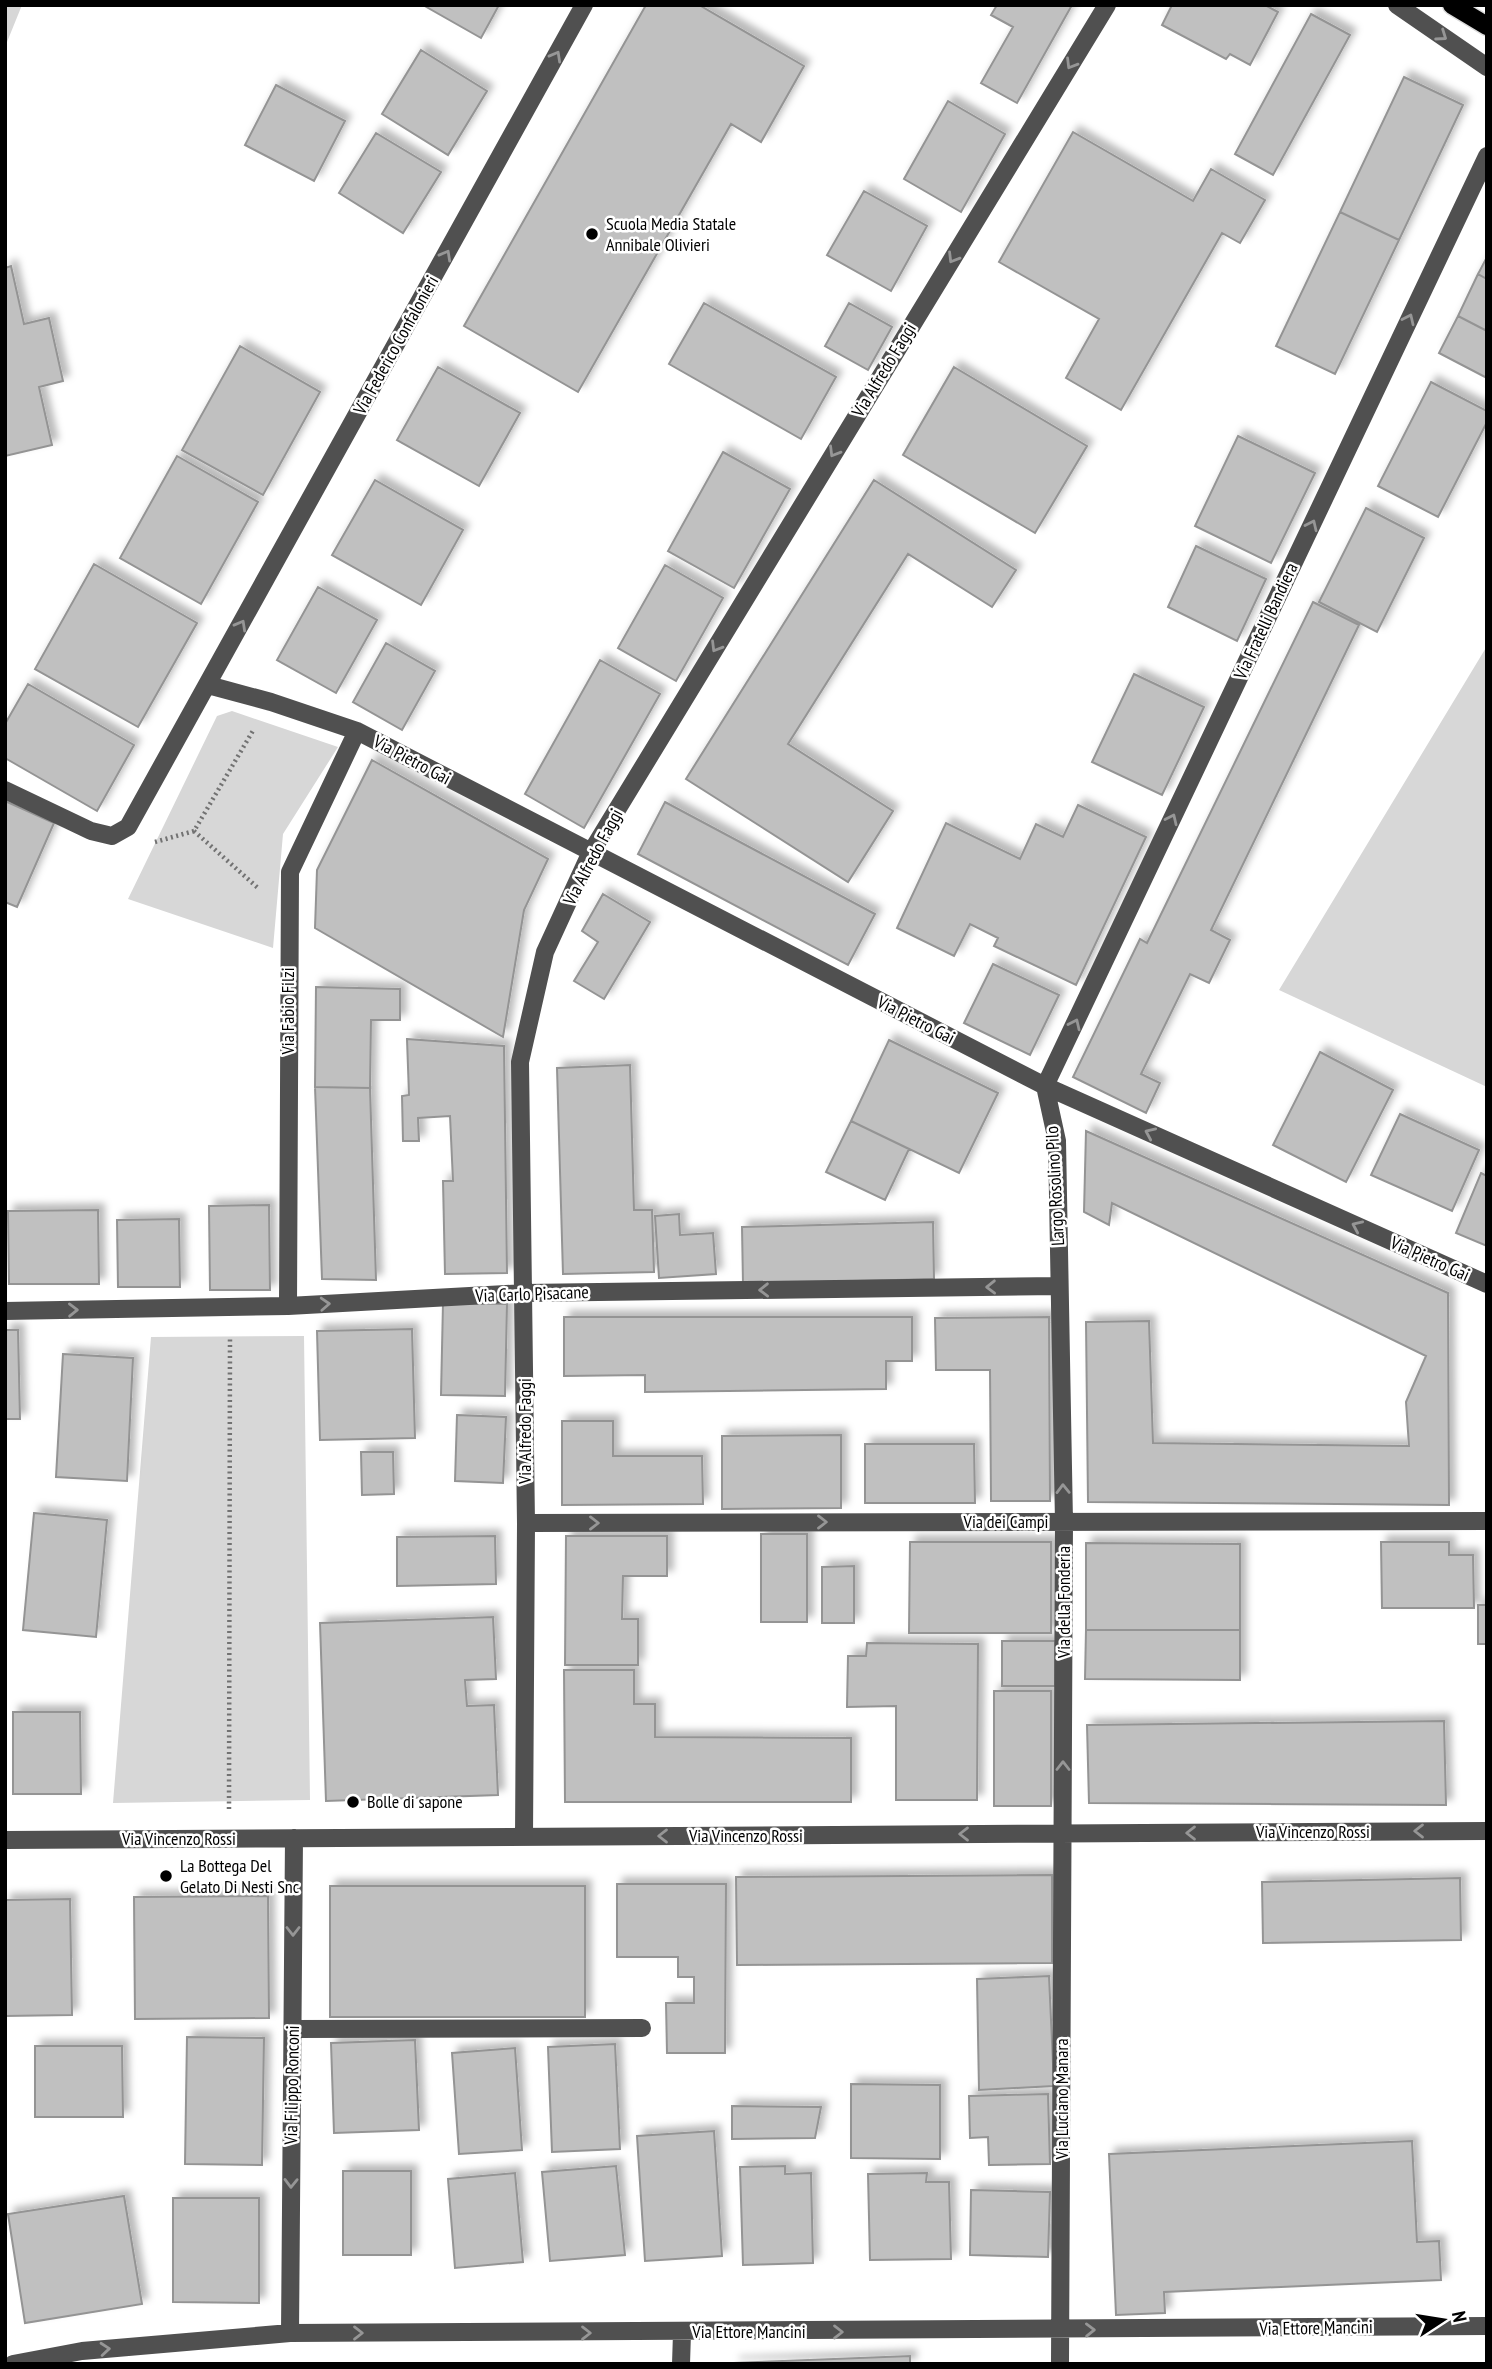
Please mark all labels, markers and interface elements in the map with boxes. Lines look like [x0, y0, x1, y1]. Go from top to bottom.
one-way arrow [1434, 28, 1447, 40]
one-way arrow [548, 50, 561, 63]
one-way arrow [1066, 56, 1079, 69]
place label: Scuola Media Statale Annibale Olivieri [606, 212, 736, 256]
marker: Scuola Media Statale Annibale Olivieri [584, 226, 600, 242]
one-way arrow [438, 250, 451, 262]
one-way arrow [948, 250, 961, 263]
street label: Via Federico Confalonieri [347, 271, 443, 419]
one-way arrow [1401, 314, 1415, 326]
street label: Via Alfredo Faggi [846, 318, 921, 422]
one-way arrow [830, 445, 843, 458]
one-way arrow [1304, 520, 1318, 532]
street label: Via Fratelli Bandiera [1228, 559, 1303, 684]
one-way arrow [233, 620, 246, 633]
one-way arrow [712, 639, 725, 652]
street label: Via Pietro Gai [369, 729, 455, 789]
street label: Via Alfredo Faggi [557, 805, 628, 910]
one-way arrow [1164, 814, 1178, 826]
street label: Via Fabio Filzi [276, 967, 299, 1056]
street label: Via Pietro Gai [873, 990, 959, 1049]
one-way arrow [1066, 1019, 1080, 1032]
street label: Largo Rosolino Pilo [1040, 1125, 1069, 1246]
one-way arrow [1145, 1127, 1157, 1141]
one-way arrow [1352, 1220, 1365, 1234]
street label: Via Pietro Gai [1386, 1231, 1473, 1286]
one-way arrow [985, 1279, 996, 1295]
street label: Via Carlo Pisacane [474, 1280, 589, 1307]
one-way arrow [758, 1282, 768, 1298]
one-way arrow [320, 1296, 331, 1311]
one-way arrow [68, 1302, 79, 1317]
street label: Via Alfredo Faggi [513, 1378, 536, 1485]
one-way arrow [1056, 1483, 1071, 1494]
street label: Via dei Campi [963, 1510, 1048, 1533]
one-way arrow [817, 1514, 827, 1530]
one-way arrow [589, 1515, 600, 1531]
street label: Via della Fonderia [1052, 1546, 1075, 1659]
one-way arrow [1055, 1760, 1071, 1770]
place label: Bolle di sapone [367, 1790, 463, 1813]
marker: Bolle di sapone [345, 1794, 361, 1810]
street label: Via Vincenzo Rossi [1255, 1820, 1370, 1843]
one-way arrow [1413, 1823, 1423, 1839]
street label: Via Vincenzo Rossi [688, 1824, 803, 1847]
one-way arrow [1185, 1825, 1196, 1841]
street label: Via Vincenzo Rossi [121, 1827, 236, 1850]
one-way arrow [958, 1827, 969, 1842]
one-way arrow [657, 1828, 667, 1844]
place label: La Bottega Del Gelato Di Nesti Snc [180, 1854, 300, 1898]
marker: La Bottega Del Gelato Di Nesti Snc [158, 1868, 174, 1884]
one-way arrow [286, 1926, 301, 1937]
street label: Via Filippo Ronconi [279, 2025, 304, 2146]
street label: Via Luciano Manara [1050, 2038, 1073, 2161]
one-way arrow [284, 2178, 299, 2189]
north arrow [1408, 2285, 1478, 2355]
text: N [1447, 2309, 1472, 2324]
street label: Via Ettore Mancini [1258, 2315, 1373, 2340]
street label: Via Ettore Mancini [691, 2320, 806, 2343]
one-way arrow [1085, 2322, 1095, 2338]
one-way arrow [833, 2324, 843, 2340]
one-way arrow [353, 2325, 364, 2341]
one-way arrow [581, 2325, 591, 2341]
one-way arrow [99, 2342, 110, 2357]

